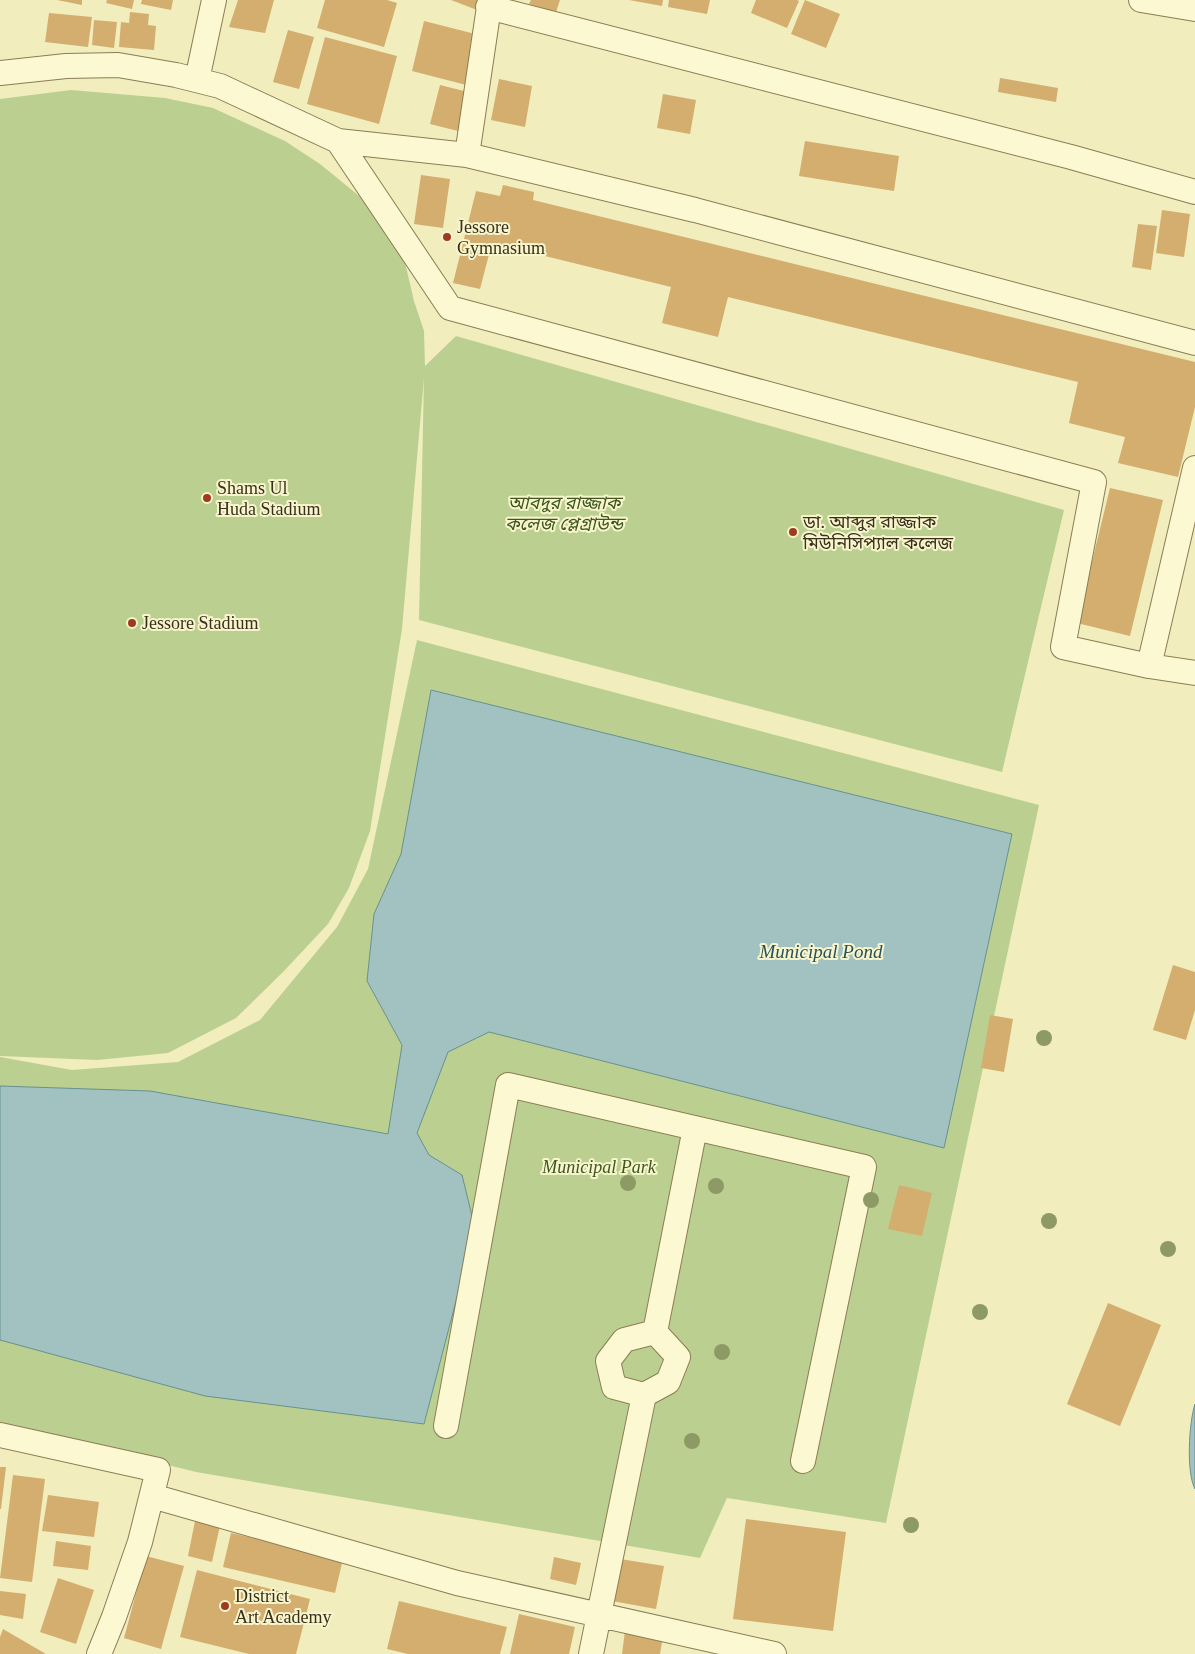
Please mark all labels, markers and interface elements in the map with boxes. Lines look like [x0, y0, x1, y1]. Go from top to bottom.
place label: Jessore Gymnasium [457, 217, 545, 258]
marker: Jessore Gymnasium [441, 231, 453, 243]
place label: Shams Ul Huda Stadium [217, 478, 321, 519]
marker: Shams Ul Huda Stadium [201, 492, 213, 504]
park label: আবদুর রাজ্জাক কলেজ প্লেগ্রাউন্ড [505, 493, 626, 534]
place label: ডা. আব্দুর রাজ্জাক মিউনিসিপ্যাল কলেজ [802, 512, 954, 553]
marker: ডা. আব্দুর রাজ্জাক মিউনিসিপ্যাল কলেজ [787, 526, 799, 538]
place label: Jessore Stadium [142, 613, 259, 633]
marker: Jessore Stadium [126, 617, 138, 629]
water label: Municipal Pond [759, 941, 883, 962]
park label: Municipal Park [541, 1157, 657, 1177]
place label: District Art Academy [235, 1586, 331, 1627]
marker: District Art Academy [219, 1600, 231, 1612]

